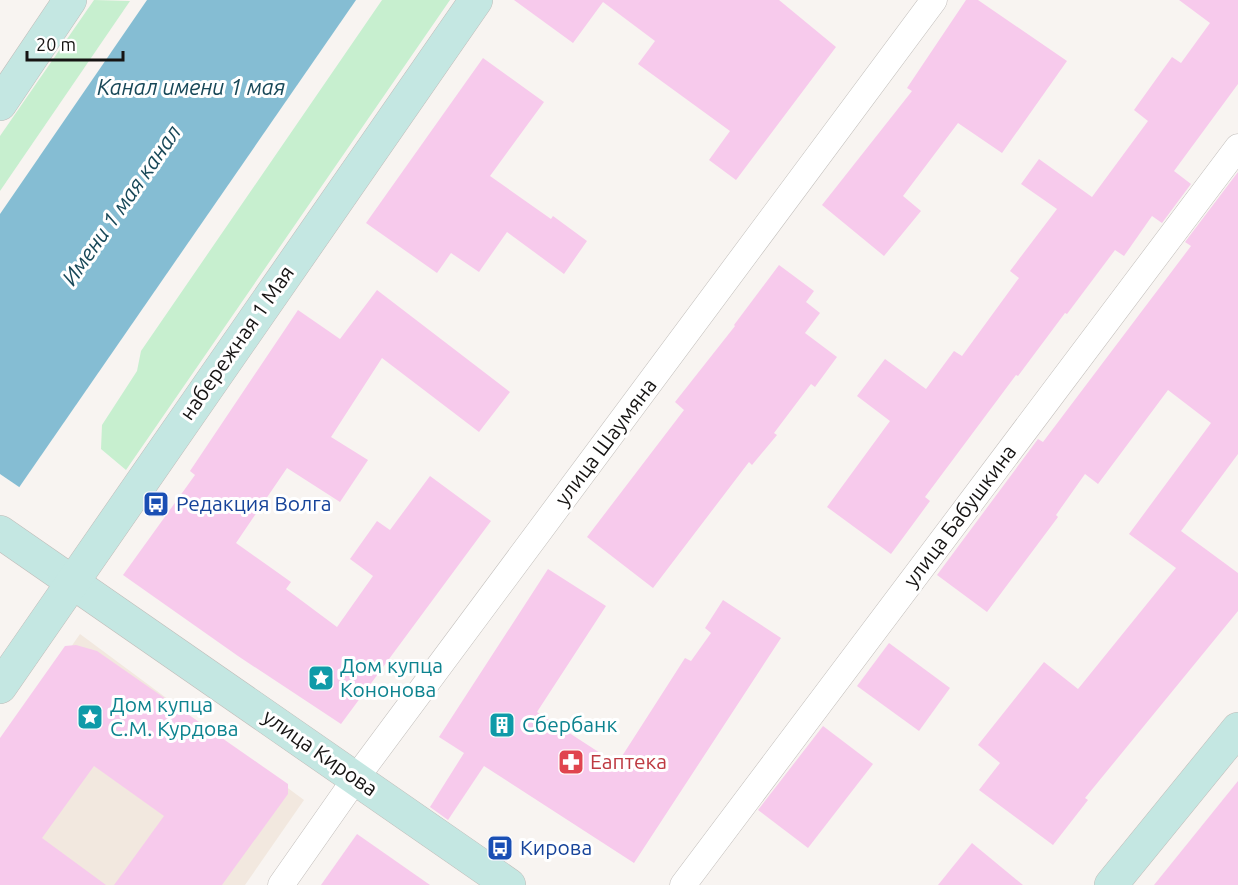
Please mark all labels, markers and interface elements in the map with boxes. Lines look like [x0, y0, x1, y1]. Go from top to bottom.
scale bar [27, 24, 123, 62]
text: 20 m [36, 34, 76, 54]
water label: Канал имени 1 мая [97, 74, 285, 99]
water label: Имени 1 мая канал [56, 120, 185, 290]
street label: набережная 1 Мая [174, 261, 298, 424]
street label: улица Шаумяна [550, 373, 661, 510]
street label: улица Бабушкина [898, 440, 1020, 591]
bus stop icon: Редакция Волга [141, 489, 171, 519]
place label: Редакция Волга [176, 491, 332, 515]
place label: Дом купца Кононова [340, 653, 443, 701]
place icon: Дом купца Кононова [306, 663, 336, 693]
place label: Дом купца С.М. Курдова [110, 692, 239, 740]
place icon: Дом купца С.М. Курдова [75, 702, 105, 732]
street label: улица Кирова [259, 704, 383, 801]
building icon: Сбербанк [487, 710, 517, 740]
place label: Сбербанк [522, 712, 617, 736]
pharmacy icon: Еаптека [556, 747, 586, 777]
place label: Еаптека [590, 749, 667, 773]
bus stop icon: Кирова [485, 833, 515, 863]
place label: Кирова [520, 835, 592, 859]

